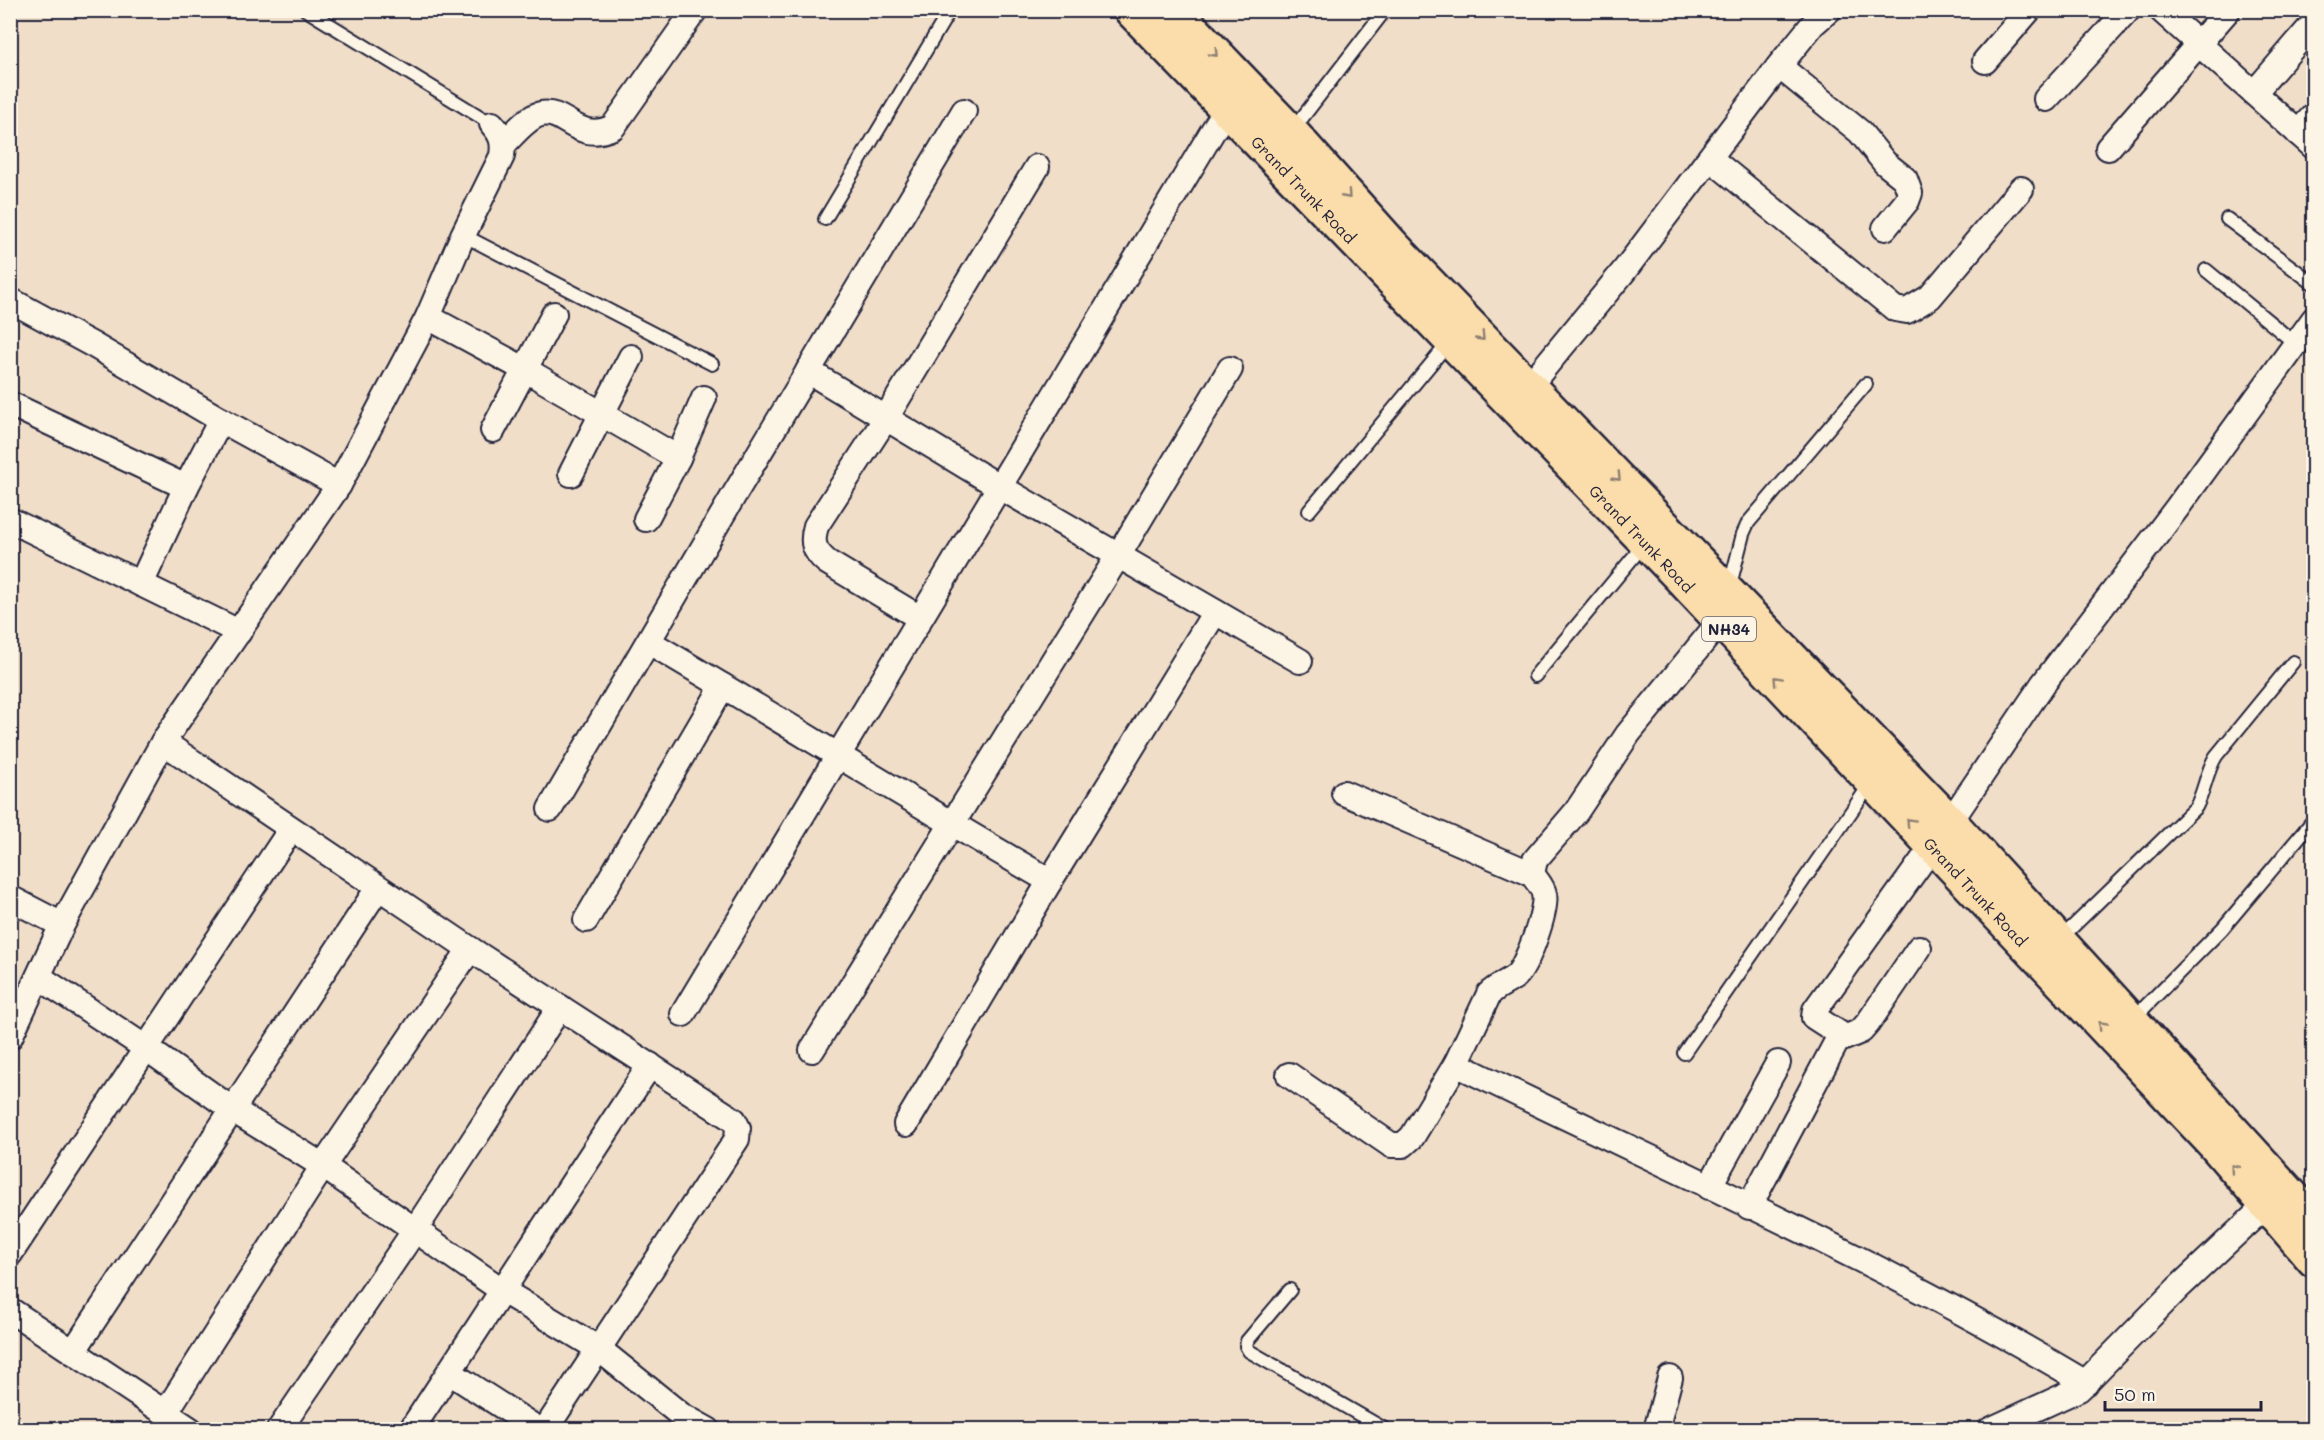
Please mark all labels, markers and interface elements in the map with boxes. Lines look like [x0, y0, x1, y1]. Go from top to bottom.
one-way arrow [1207, 45, 1218, 56]
street label: Grand Trunk Road [1247, 131, 1361, 247]
one-way arrow [1340, 188, 1351, 199]
one-way arrow [1474, 331, 1485, 341]
one-way arrow [1609, 470, 1620, 481]
street label: Grand Trunk Road [1585, 480, 1699, 596]
road number: NH34 [1702, 617, 1756, 641]
one-way arrow [1773, 676, 1784, 687]
one-way arrow [1907, 818, 1918, 829]
street label: Grand Trunk Road [1920, 832, 2032, 950]
one-way arrow [2098, 1021, 2109, 1032]
one-way arrow [2230, 1164, 2241, 1175]
scale bar [2105, 1374, 2261, 1412]
text: 50 m [2114, 1382, 2156, 1406]

